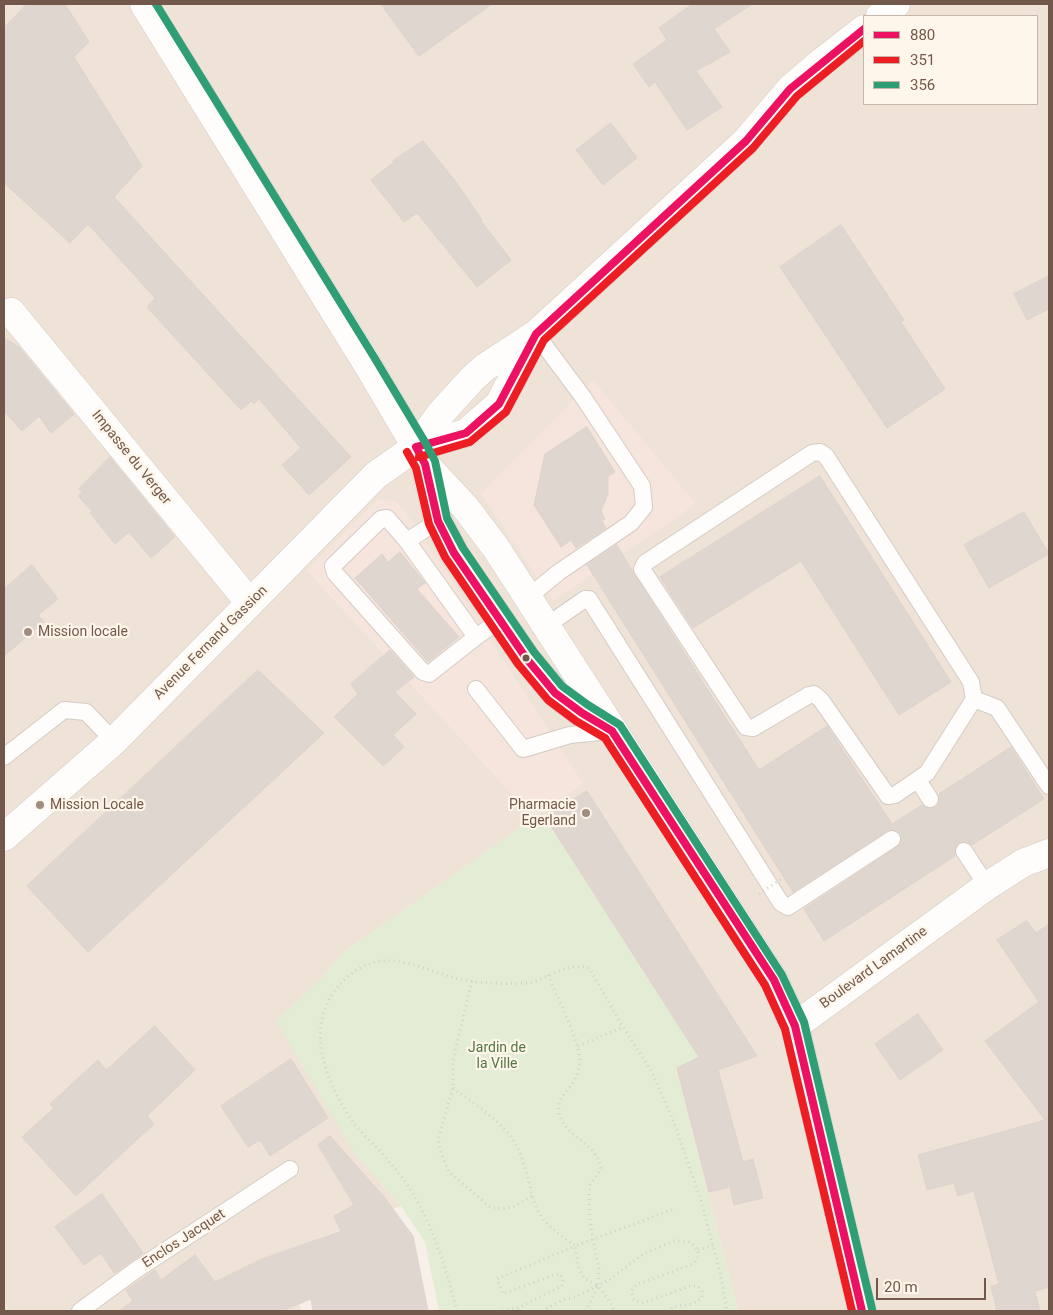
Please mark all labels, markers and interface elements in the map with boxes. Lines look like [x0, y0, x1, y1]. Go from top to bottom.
legend [863, 15, 1038, 105]
text: 880 [910, 26, 935, 44]
text: 351 [910, 51, 935, 69]
text: 356 [910, 76, 935, 94]
street label: Impasse du Verger [88, 407, 174, 509]
street label: Avenue Fernand Gassion [151, 583, 271, 703]
place label: Mission locale [38, 624, 128, 640]
marker: Mission locale [22, 626, 34, 638]
unlabelled marker [521, 653, 531, 663]
place label: Mission Locale [50, 797, 144, 813]
place label: Pharmacie Egerland [509, 797, 576, 830]
marker: Mission Locale [34, 799, 46, 811]
marker: Pharmacie Egerland [580, 807, 592, 819]
street label: Boulevard Lamartine [817, 923, 931, 1013]
park label: Jardin de la Ville [468, 1040, 526, 1072]
street label: Enclos Jacquet [139, 1206, 229, 1272]
scale bar [878, 1268, 988, 1300]
text: 20 m [884, 1278, 918, 1296]

